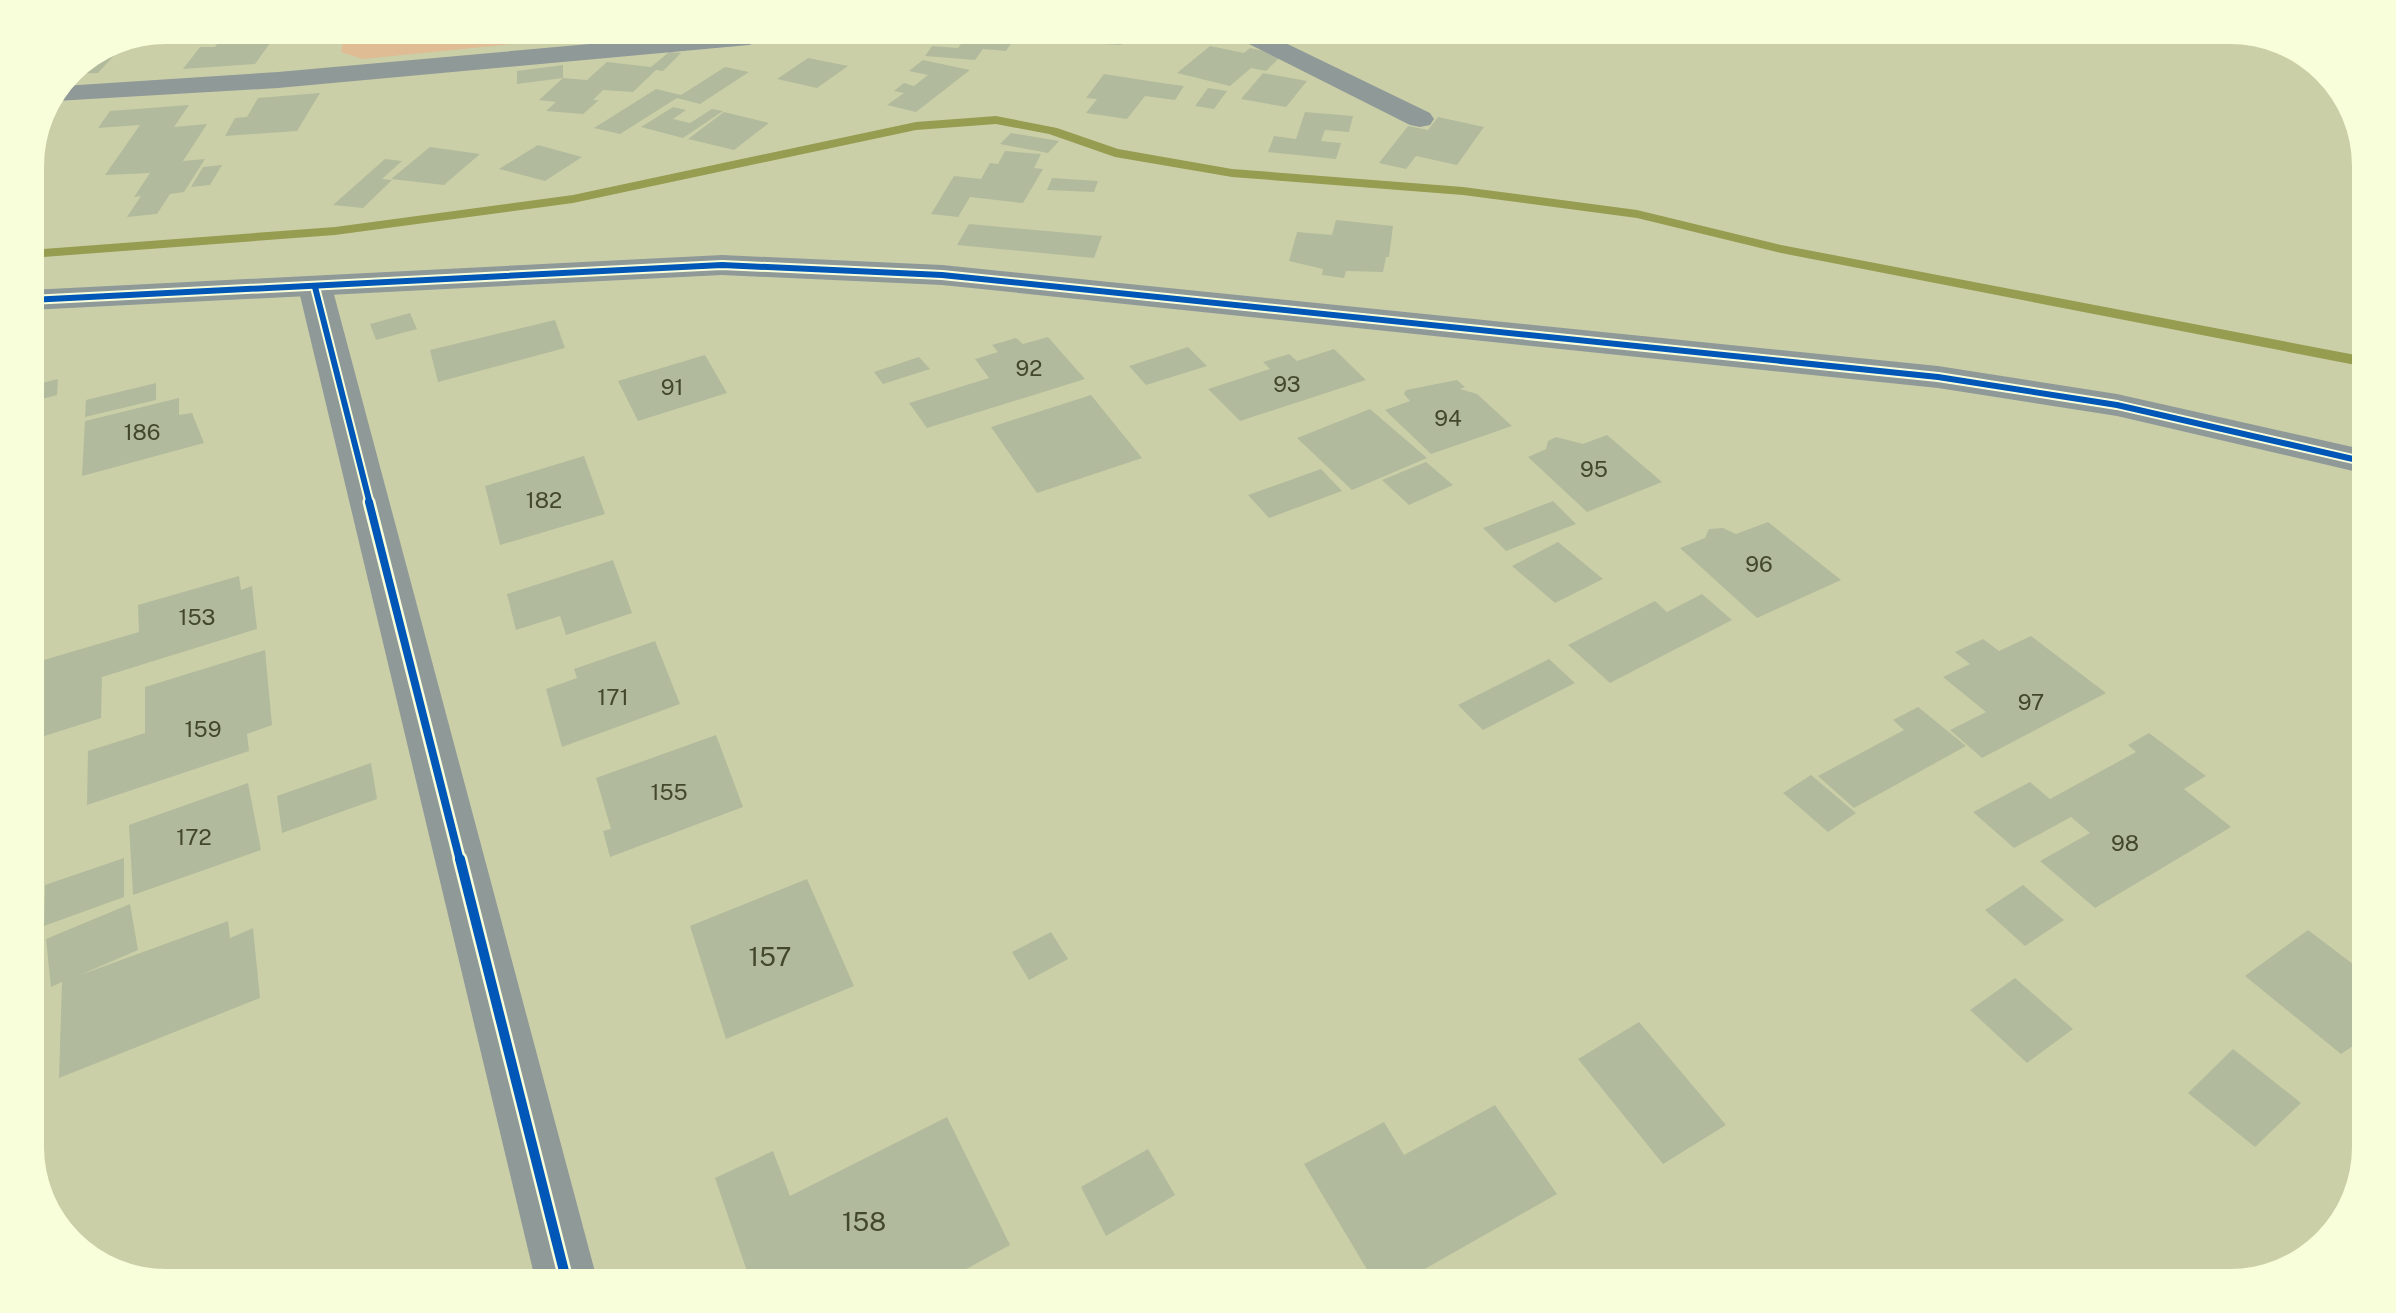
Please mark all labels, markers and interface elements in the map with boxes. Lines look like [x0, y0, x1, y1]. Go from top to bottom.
house number: 92 [1016, 355, 1042, 381]
house number: 93 [1273, 371, 1301, 397]
house number: 91 [661, 374, 683, 400]
house number: 94 [1434, 405, 1462, 431]
house number: 186 [124, 419, 160, 445]
house number: 95 [1580, 456, 1608, 482]
house number: 182 [526, 487, 562, 513]
house number: 96 [1745, 551, 1773, 577]
house number: 153 [179, 604, 215, 630]
house number: 171 [597, 684, 629, 710]
house number: 97 [2018, 689, 2044, 715]
house number: 159 [185, 716, 221, 742]
house number: 155 [650, 779, 688, 805]
house number: 172 [176, 824, 212, 850]
house number: 98 [2111, 830, 2139, 856]
house number: 157 [749, 941, 791, 972]
house number: 158 [842, 1206, 886, 1237]

